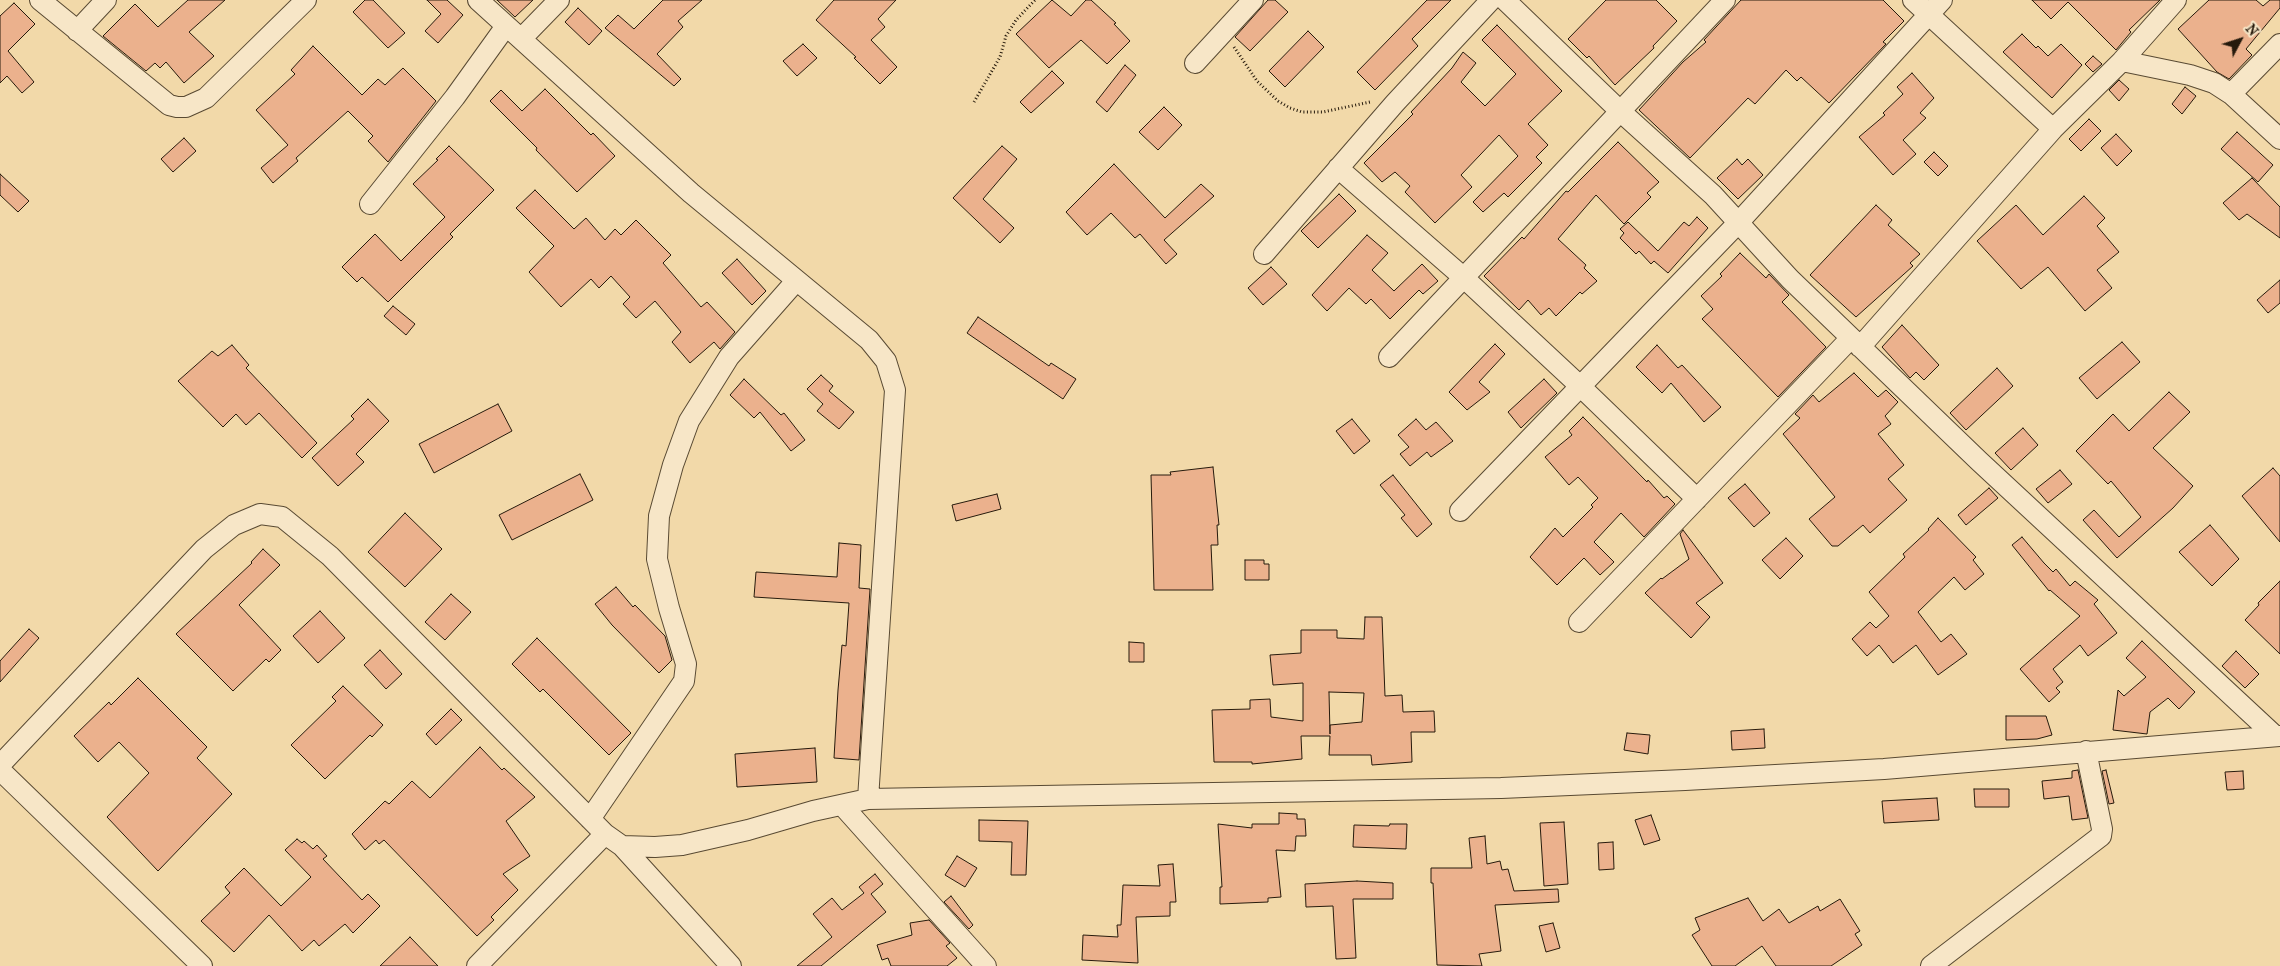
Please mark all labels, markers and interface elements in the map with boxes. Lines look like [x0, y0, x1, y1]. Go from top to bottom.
north arrow [2215, 15, 2265, 65]
text: N [2242, 21, 2262, 40]

